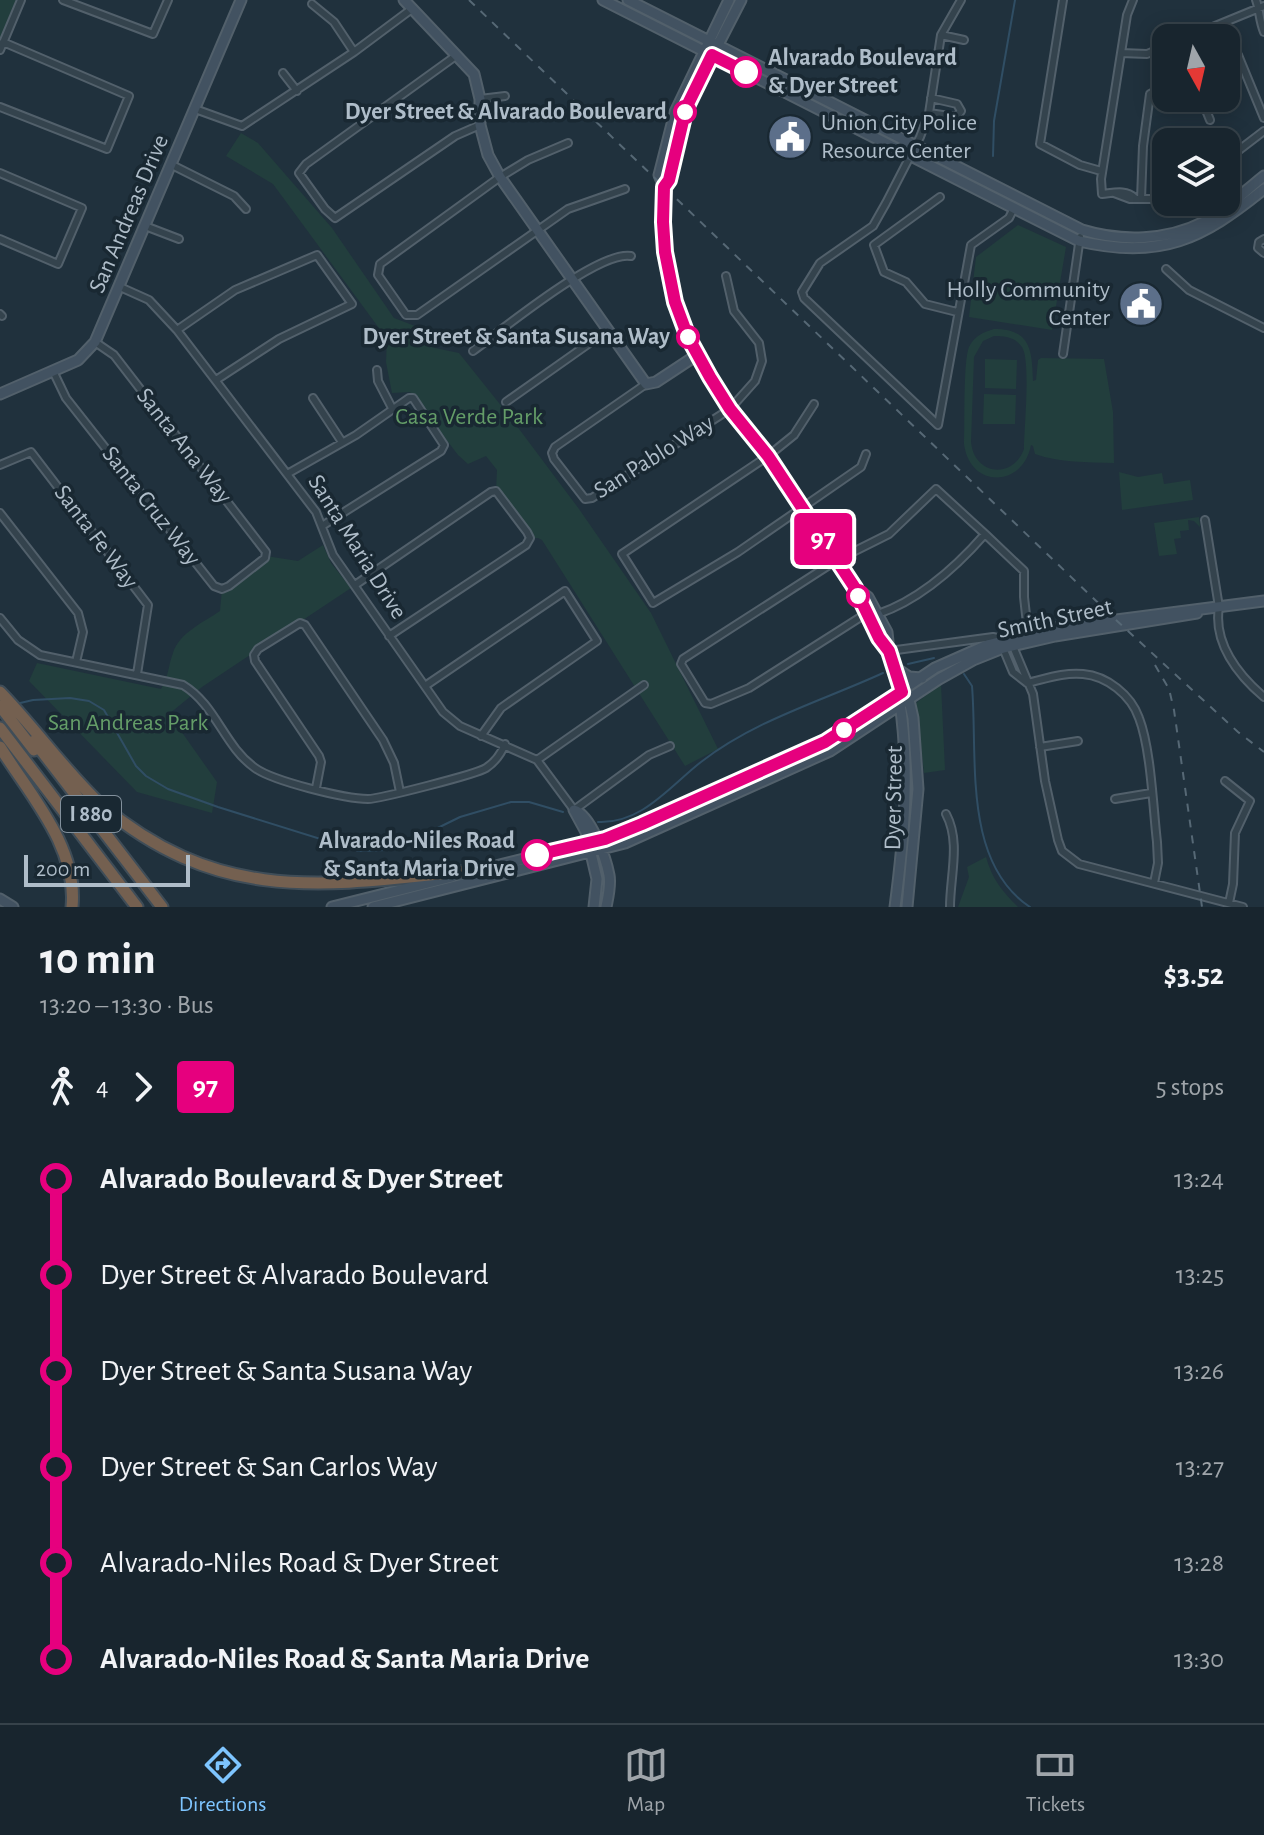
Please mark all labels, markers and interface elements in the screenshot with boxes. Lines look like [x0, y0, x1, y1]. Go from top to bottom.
north arrow [1152, 24, 1240, 112]
map controls [1152, 24, 1240, 216]
place label: Alvarado Boulevard & Dyer Street [768, 46, 957, 98]
marker: Alvarado Boulevard & Dyer Street [731, 57, 761, 87]
place label: Dyer Street & Alvarado Boulevard [345, 100, 667, 124]
marker: Dyer Street & Alvarado Boulevard [674, 101, 696, 123]
place label: Union City Police Resource Center [821, 111, 977, 163]
public building icon: Union City Police Resource Center [766, 113, 814, 161]
button: layers [1152, 128, 1240, 216]
street label: San Andreas Drive [85, 131, 173, 297]
place label: Holly Community Center [946, 278, 1110, 330]
public building icon: Holly Community Center [1117, 280, 1165, 328]
place label: Dyer Street & Santa Susana Way [363, 325, 670, 349]
marker: Dyer Street & Santa Susana Way [677, 326, 699, 348]
street label: Santa Ana Way [132, 384, 236, 508]
park label: Casa Verde Park [395, 405, 543, 429]
street label: San Pablo Way [590, 411, 718, 503]
street label: Santa Cruz Way [97, 442, 205, 570]
street label: Santa Maria Drive [303, 471, 411, 623]
street label: Santa Fe Way [50, 481, 142, 593]
line badge: 97 [787, 513, 859, 565]
text: 97 [810, 525, 836, 553]
unlabelled marker [847, 585, 869, 607]
street label: Smith Street [995, 595, 1115, 643]
park label: San Andreas Park [48, 711, 208, 735]
unlabelled marker [833, 719, 855, 741]
street label: Dyer Street [881, 745, 907, 851]
road number: I 880 [61, 796, 121, 832]
place label: Alvarado-Niles Road & Santa Maria Drive [319, 829, 515, 881]
marker: Alvarado-Niles Road & Santa Maria Drive [522, 840, 552, 870]
scale bar [24, 851, 190, 887]
text: 200 m [36, 858, 90, 880]
text: 10 min [40, 938, 156, 982]
text: $3.52 [1164, 960, 1224, 990]
text: 13:20 – 13:30 · Bus [40, 992, 214, 1018]
icon: walk [40, 1065, 84, 1109]
icon: forward [121, 1065, 165, 1109]
text: 97 [193, 1073, 218, 1101]
text: 4 [96, 1074, 109, 1100]
text: 5 stops [1156, 1074, 1224, 1100]
text: Alvarado Boulevard & Dyer Street [100, 1164, 503, 1194]
text: 13:24 [1174, 1166, 1224, 1192]
text: Dyer Street & Alvarado Boulevard [100, 1260, 489, 1290]
text: 13:25 [1176, 1262, 1224, 1288]
text: Dyer Street & Santa Susana Way [100, 1356, 472, 1386]
text: 13:26 [1174, 1358, 1224, 1384]
text: Dyer Street & San Carlos Way [100, 1452, 438, 1482]
text: 13:27 [1176, 1454, 1224, 1480]
text: Alvarado-Niles Road & Dyer Street [100, 1548, 499, 1578]
text: 13:28 [1174, 1550, 1224, 1576]
text: Alvarado-Niles Road & Santa Maria Drive [100, 1644, 589, 1674]
text: 13:30 [1174, 1646, 1224, 1672]
tab: Directions [179, 1743, 266, 1817]
tab: Map [624, 1743, 668, 1817]
tab: Tickets [1026, 1743, 1085, 1817]

